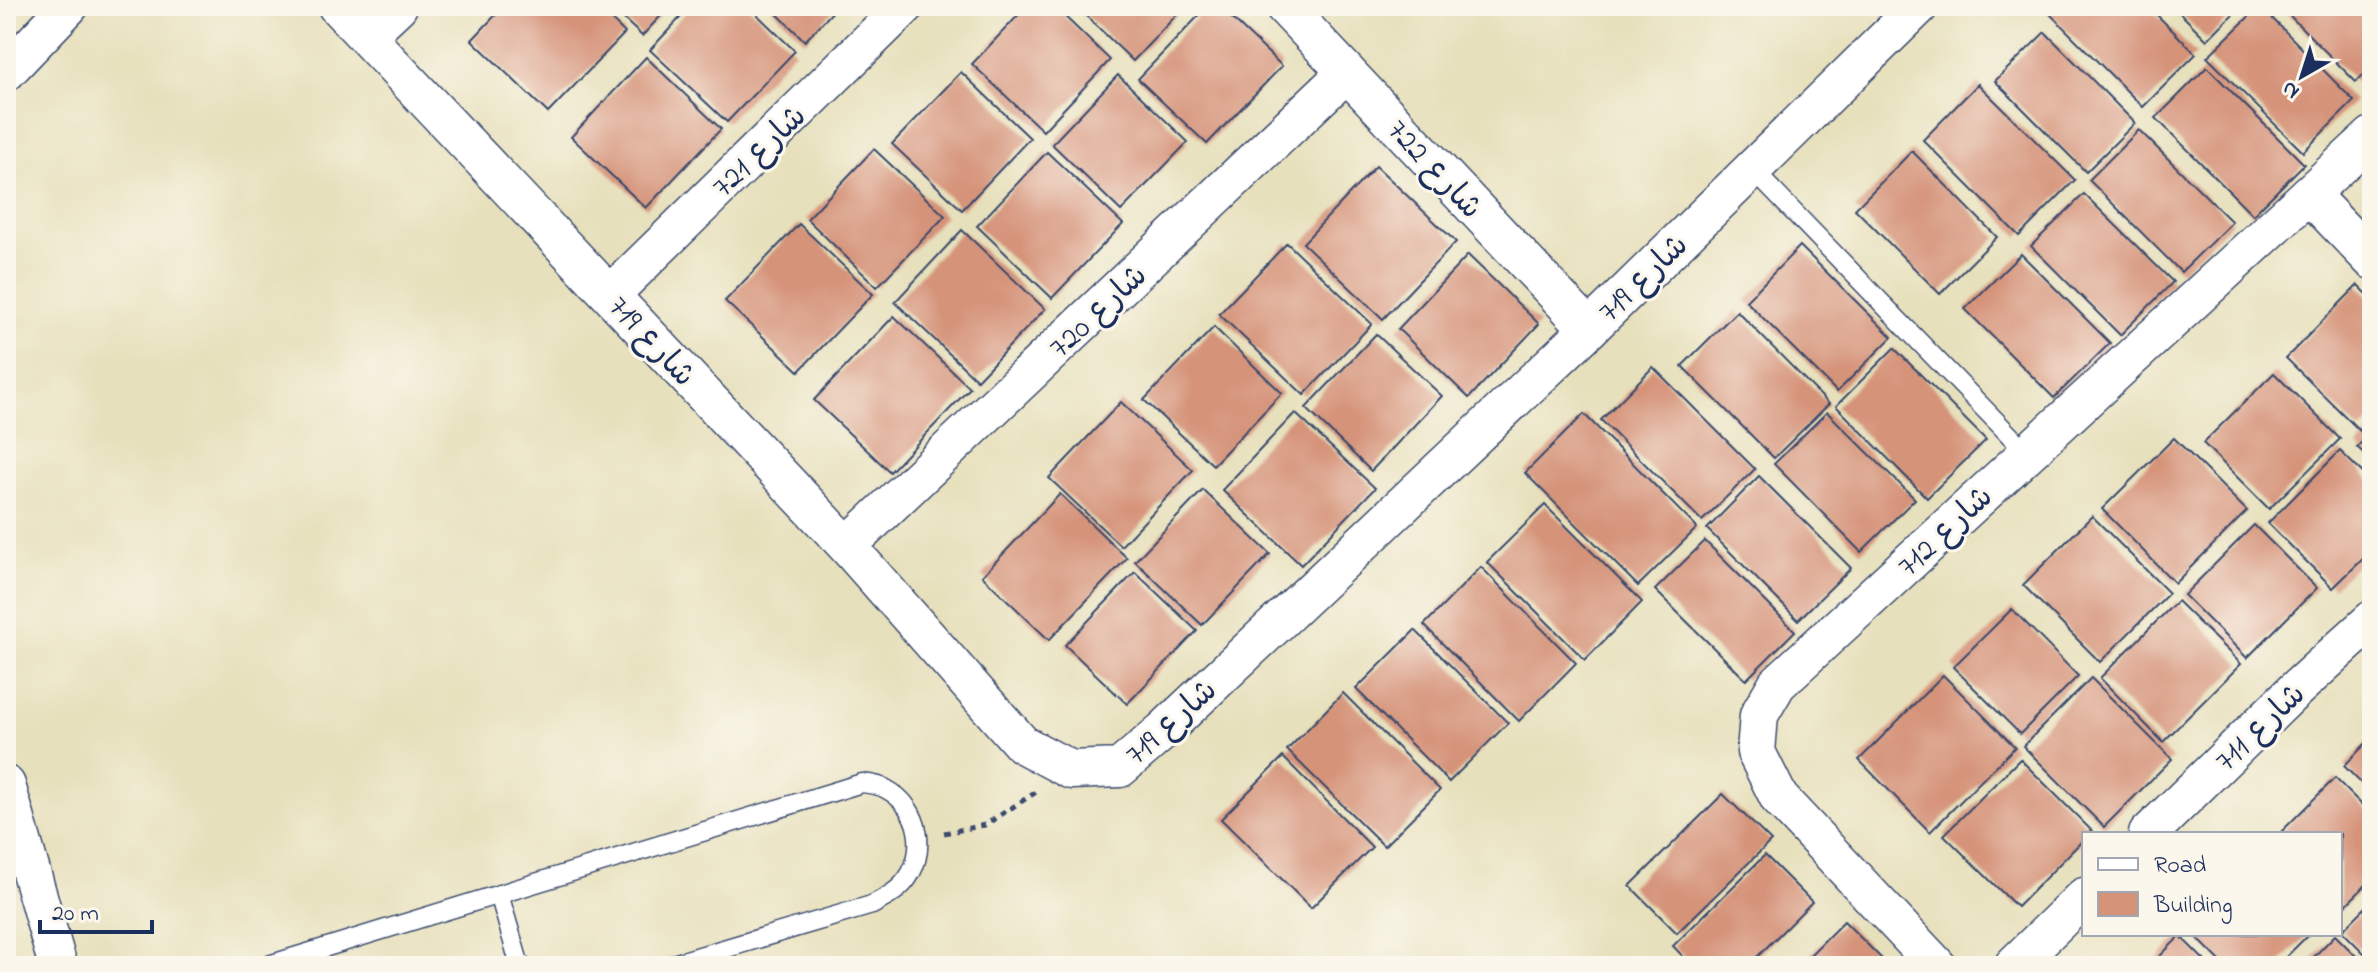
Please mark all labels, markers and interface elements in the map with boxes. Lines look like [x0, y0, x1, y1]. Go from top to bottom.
north arrow [2262, 36, 2342, 116]
text: N [2275, 72, 2307, 106]
street label: شارع 721 [702, 95, 819, 210]
street label: شارع 722 [1375, 110, 1492, 231]
street label: شارع 719 [1588, 224, 1700, 335]
street label: شارع 720 [1039, 254, 1159, 371]
street label: شارع 719 [596, 286, 705, 399]
street label: شارع 712 [1888, 476, 2005, 589]
street label: شارع 719 [1116, 669, 1229, 778]
street label: شارع 711 [2205, 673, 2318, 784]
legend [2082, 832, 2342, 936]
text: Road [2154, 849, 2207, 884]
scale bar [40, 884, 152, 934]
text: Building [2153, 889, 2233, 924]
text: 20 m [52, 897, 99, 932]

